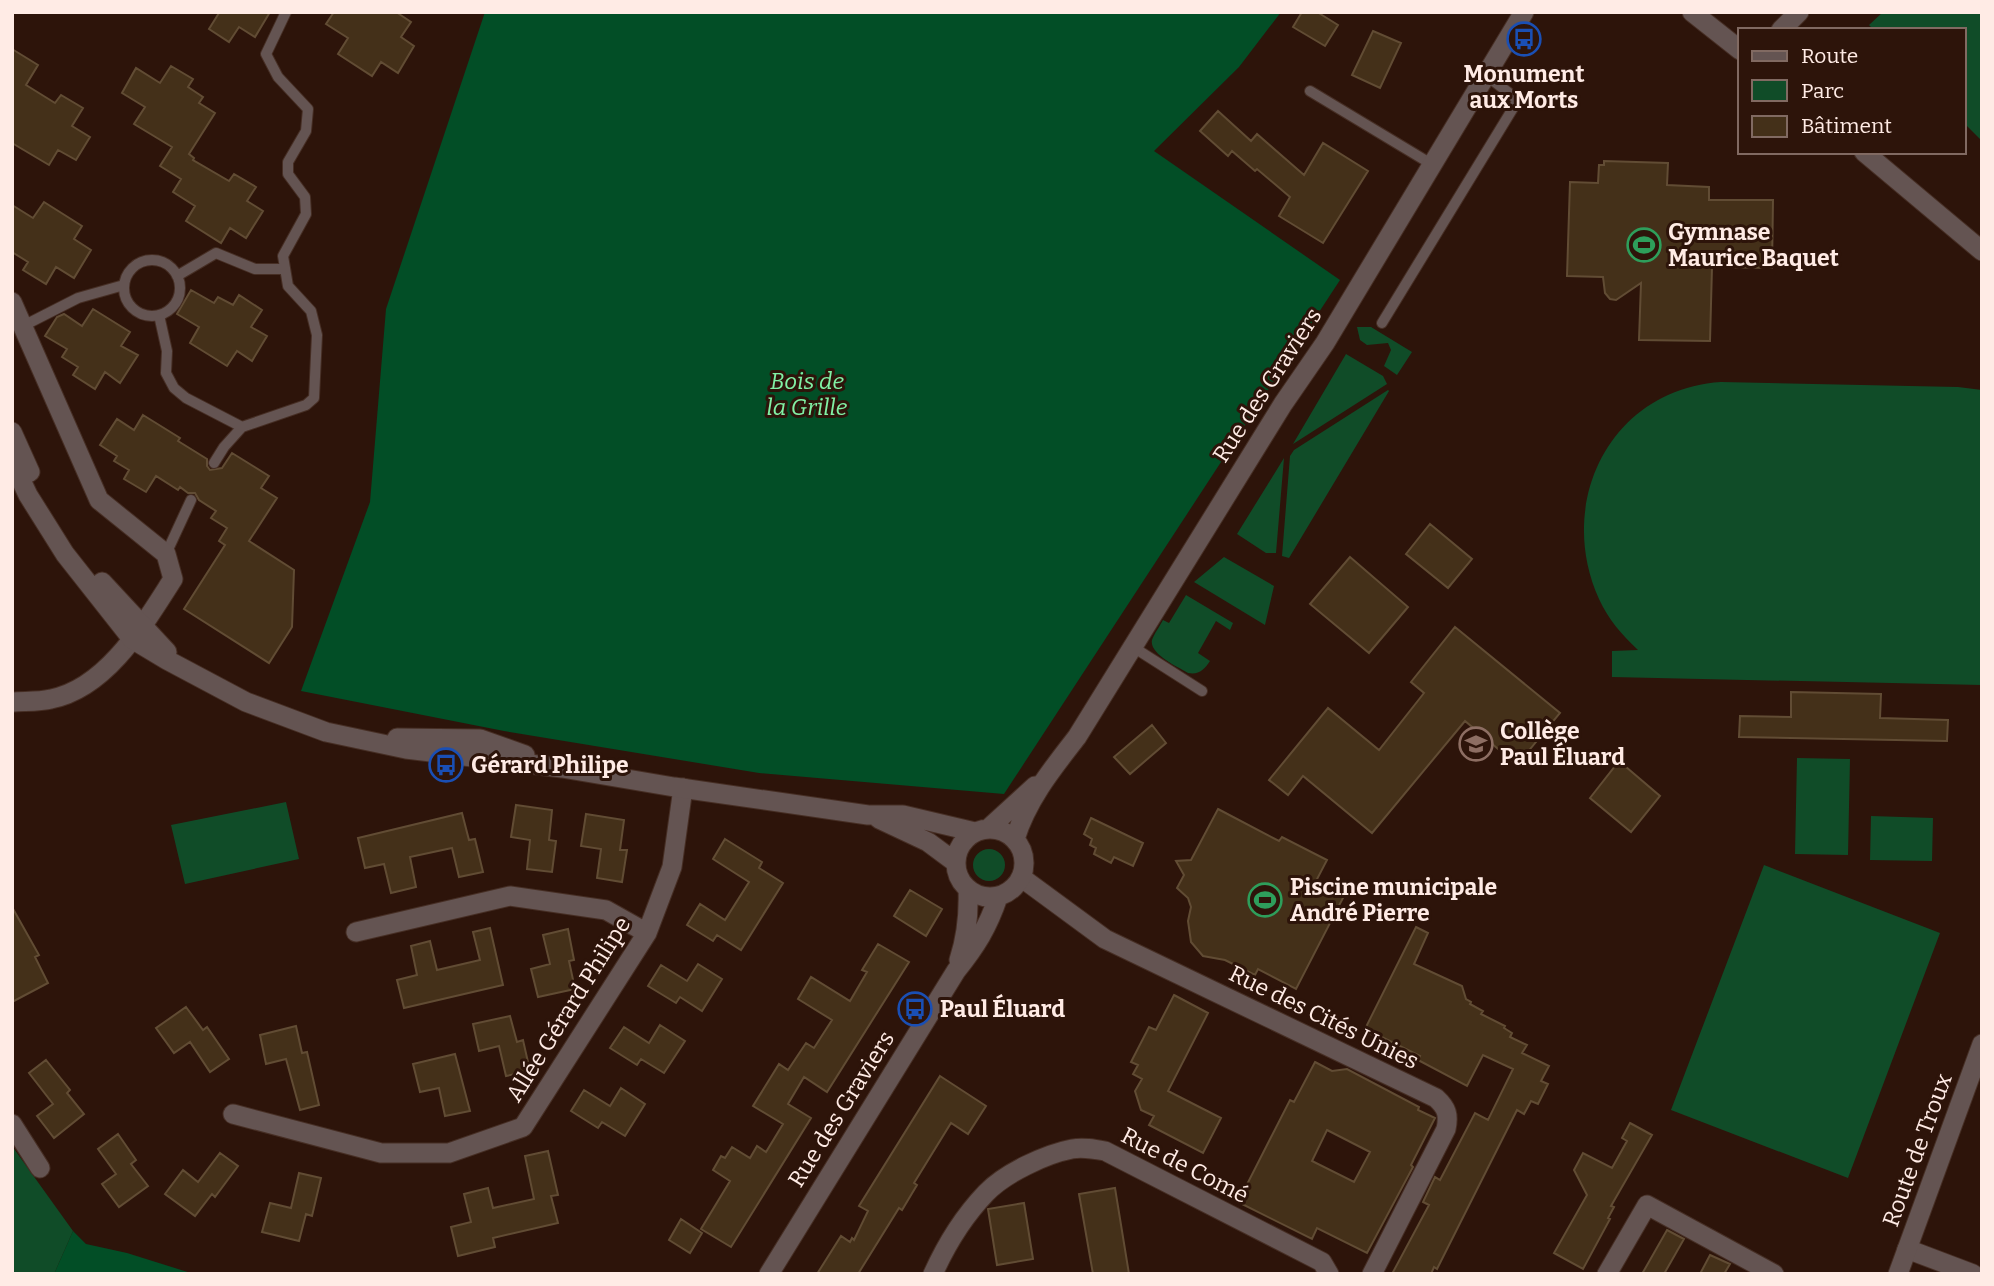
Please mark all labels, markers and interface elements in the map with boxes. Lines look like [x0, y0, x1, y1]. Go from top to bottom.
bus stop icon: Monument aux Morts [1505, 20, 1543, 58]
legend [1738, 28, 1966, 154]
text: Route [1801, 43, 1858, 69]
place label: Monument aux Morts [1464, 60, 1584, 114]
text: Parc [1801, 78, 1844, 104]
text: Bâtiment [1801, 113, 1892, 139]
place label: Gymnase Maurice Baquet [1668, 218, 1839, 272]
sports icon: Gymnase Maurice Baquet [1625, 226, 1663, 264]
street label: Rue des Graviers [1207, 302, 1327, 468]
park label: Bois de la Grille [767, 367, 848, 421]
place label: Collège Paul Éluard [1500, 717, 1625, 771]
school or university icon: Collège Paul Éluard [1457, 725, 1495, 763]
bus stop icon: Gérard Philipe [427, 746, 465, 784]
place label: Gérard Philipe [471, 751, 629, 779]
place label: Piscine municipale André Pierre [1290, 873, 1497, 927]
sports icon: Piscine municipale André Pierre [1246, 881, 1284, 919]
street label: Allée Gérard Philipe [500, 911, 636, 1107]
street label: Rue des Cités Unies [1225, 959, 1423, 1075]
bus stop icon: Paul Éluard [896, 990, 934, 1028]
place label: Paul Éluard [940, 993, 1065, 1023]
street label: Rue des Graviers [782, 1026, 900, 1192]
street label: Route de Troux [1876, 1069, 1958, 1230]
street label: Rue de Comé [1117, 1121, 1253, 1209]

